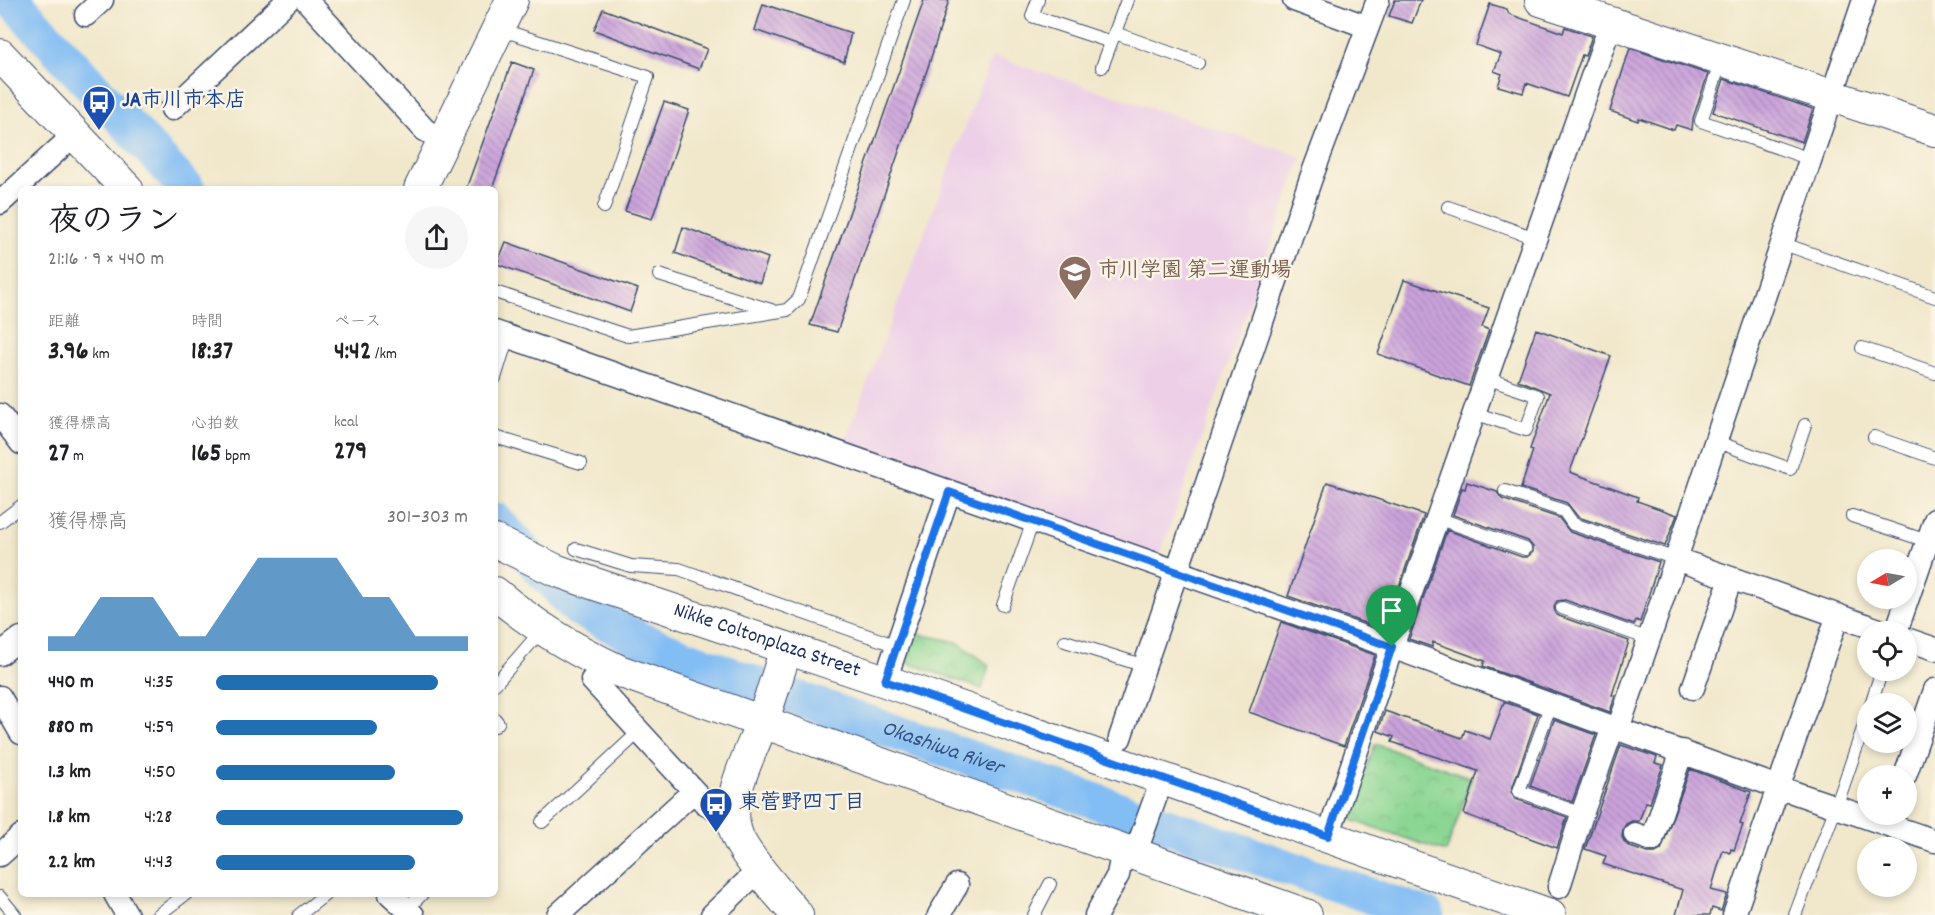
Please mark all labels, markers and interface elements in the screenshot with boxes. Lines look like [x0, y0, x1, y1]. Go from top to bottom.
bus stop icon: JA市川市本店 [81, 84, 117, 131]
place label: JA市川市本店 [122, 87, 246, 117]
text: 夜のラン [48, 200, 180, 247]
button: share [405, 206, 468, 269]
text: 21:16 · 9 × 440 m [48, 246, 164, 274]
school or university icon: 市川学園 第二運動場 [1057, 254, 1093, 301]
place label: 市川学園 第二運動場 [1098, 257, 1292, 287]
text: 距離 [48, 311, 80, 334]
text: 時間 [191, 311, 223, 334]
text: ペース [334, 311, 381, 334]
text: 3.96 [48, 334, 89, 371]
text: 18:37 [191, 334, 233, 371]
text: 4:42 [334, 334, 371, 371]
text: km [89, 343, 110, 366]
text: /km [371, 343, 397, 366]
text: kcal [334, 411, 358, 434]
text: 獲得標高 [48, 413, 112, 436]
text: 心拍数 [191, 413, 239, 436]
text: 279 [334, 434, 367, 471]
text: 27 [48, 436, 69, 473]
text: 165 [191, 436, 221, 473]
text: m [69, 445, 84, 468]
text: bpm [221, 445, 250, 468]
text: 301–303 m [387, 504, 468, 532]
text: 獲得標高 [48, 509, 128, 537]
north arrow [1857, 549, 1917, 609]
map controls [1857, 549, 1917, 897]
pin [1366, 585, 1417, 647]
icon: arrive [1375, 594, 1408, 627]
street label: Nikke Coltonplaza Street [669, 596, 864, 687]
button: locate [1857, 621, 1917, 681]
text: 440 m [48, 669, 94, 697]
text: 4:35 [144, 669, 174, 697]
button: layers [1857, 693, 1917, 753]
water label: Okashiwa River [877, 713, 1010, 785]
text: 880 m [48, 714, 93, 742]
text: 4:59 [144, 714, 174, 742]
text: 1.3 km [48, 759, 91, 787]
text: 4:50 [144, 759, 176, 787]
button: + [1857, 765, 1917, 825]
bus stop icon: 東菅野四丁目 [698, 786, 734, 833]
place label: 東菅野四丁目 [739, 789, 865, 819]
text: 1.8 km [48, 804, 90, 832]
text: 4:28 [144, 804, 172, 832]
button: − [1857, 837, 1917, 897]
text: 2.2 km [48, 849, 95, 877]
text: 4:43 [144, 849, 173, 877]

